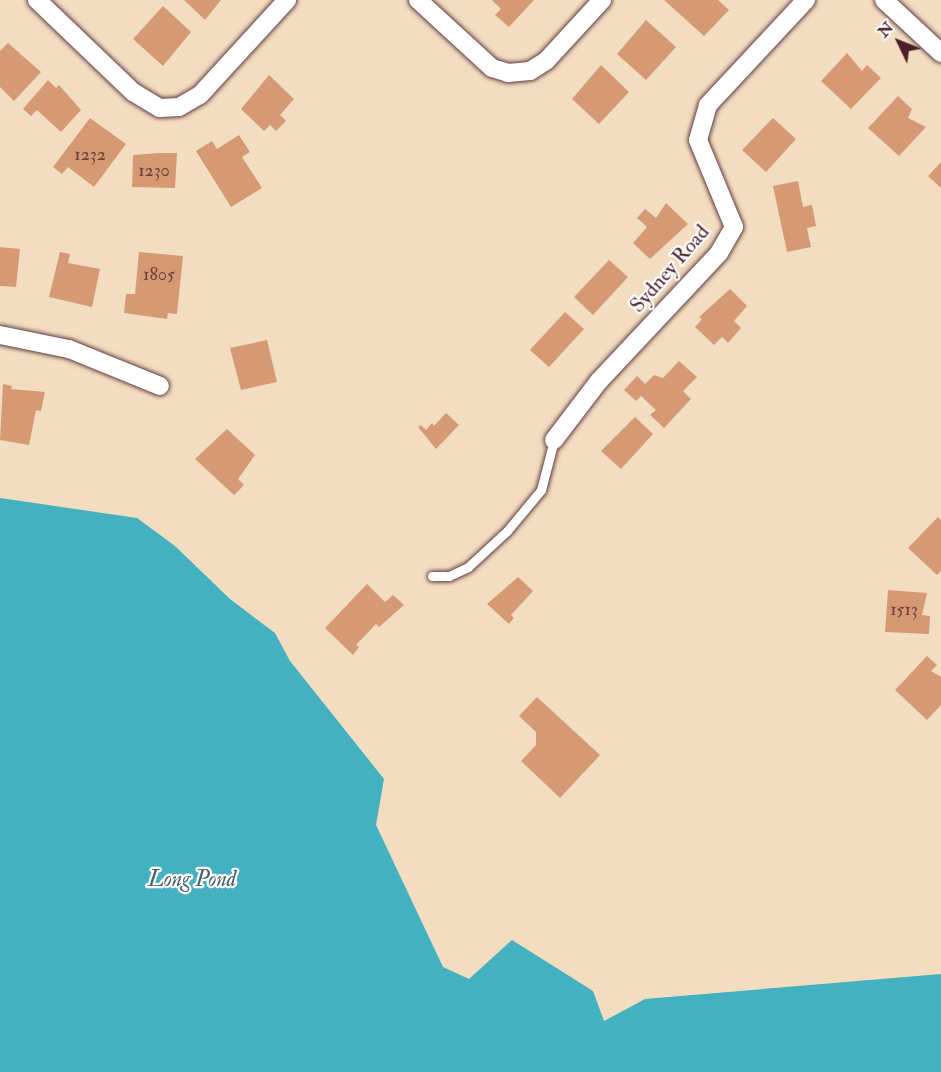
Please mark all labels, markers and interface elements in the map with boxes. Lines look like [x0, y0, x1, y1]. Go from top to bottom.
north arrow [869, 12, 929, 72]
text: N [874, 18, 898, 42]
house number: 1232 [74, 144, 106, 166]
house number: 1230 [138, 160, 170, 182]
street label: Sydney Road [625, 220, 715, 318]
house number: 1805 [143, 264, 175, 286]
house number: 1513 [890, 599, 918, 621]
water label: Long Pond [148, 867, 236, 893]

